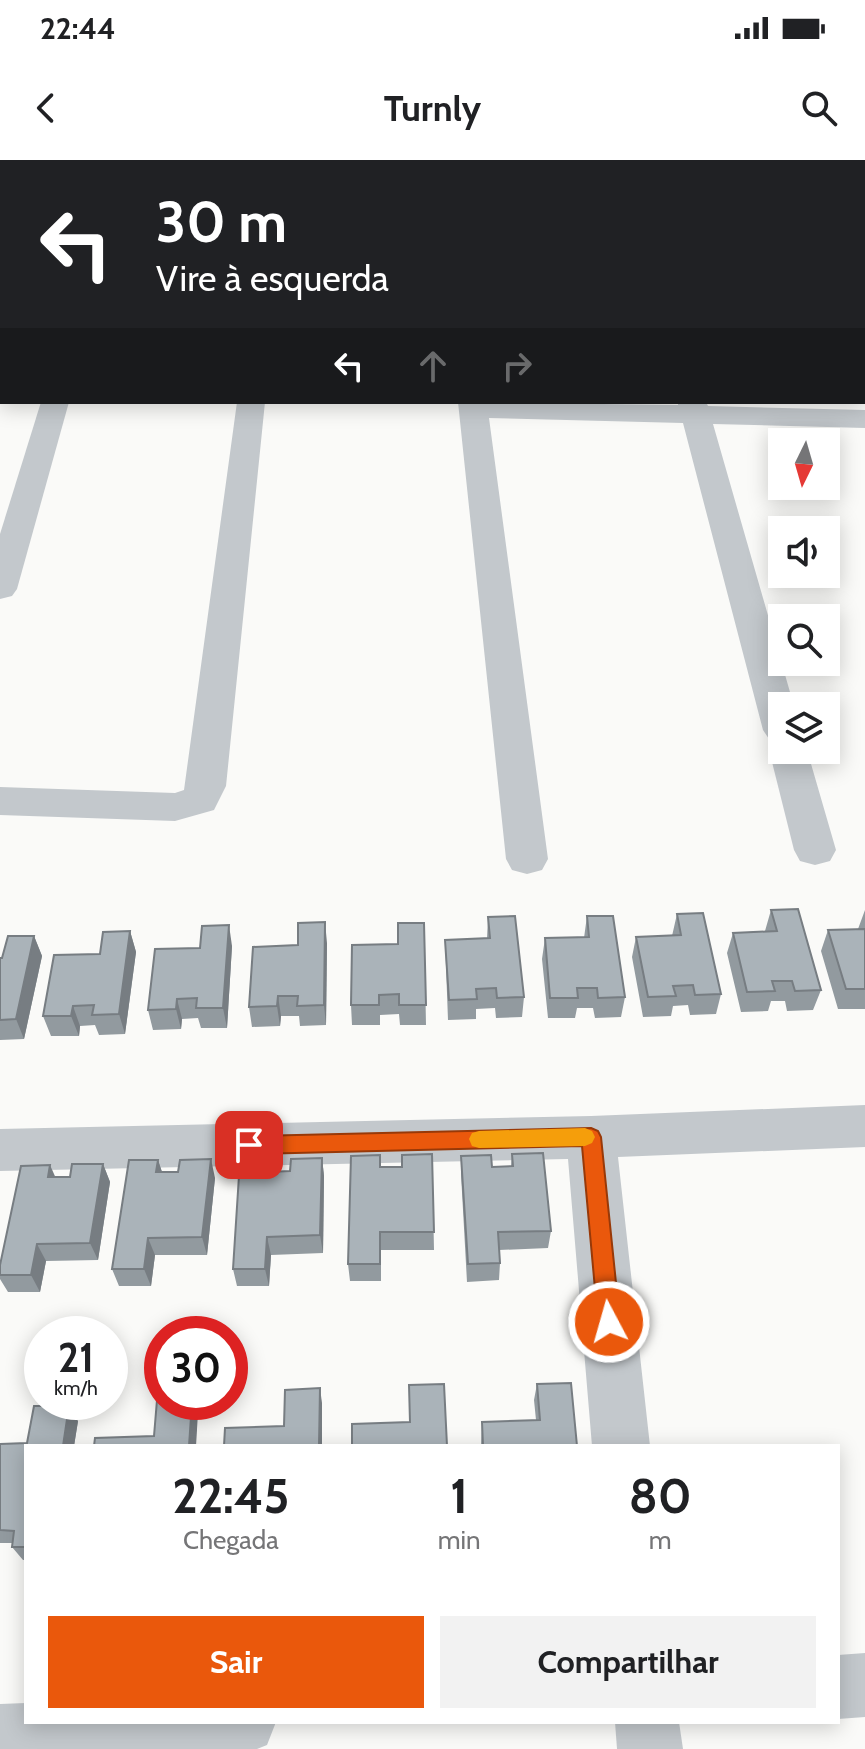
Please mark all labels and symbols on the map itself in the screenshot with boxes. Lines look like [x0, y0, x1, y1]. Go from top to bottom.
north arrow [768, 428, 840, 500]
pin [215, 1111, 283, 1179]
position arrow [567, 1280, 651, 1364]
speed limit sign: 30 [144, 1316, 248, 1420]

